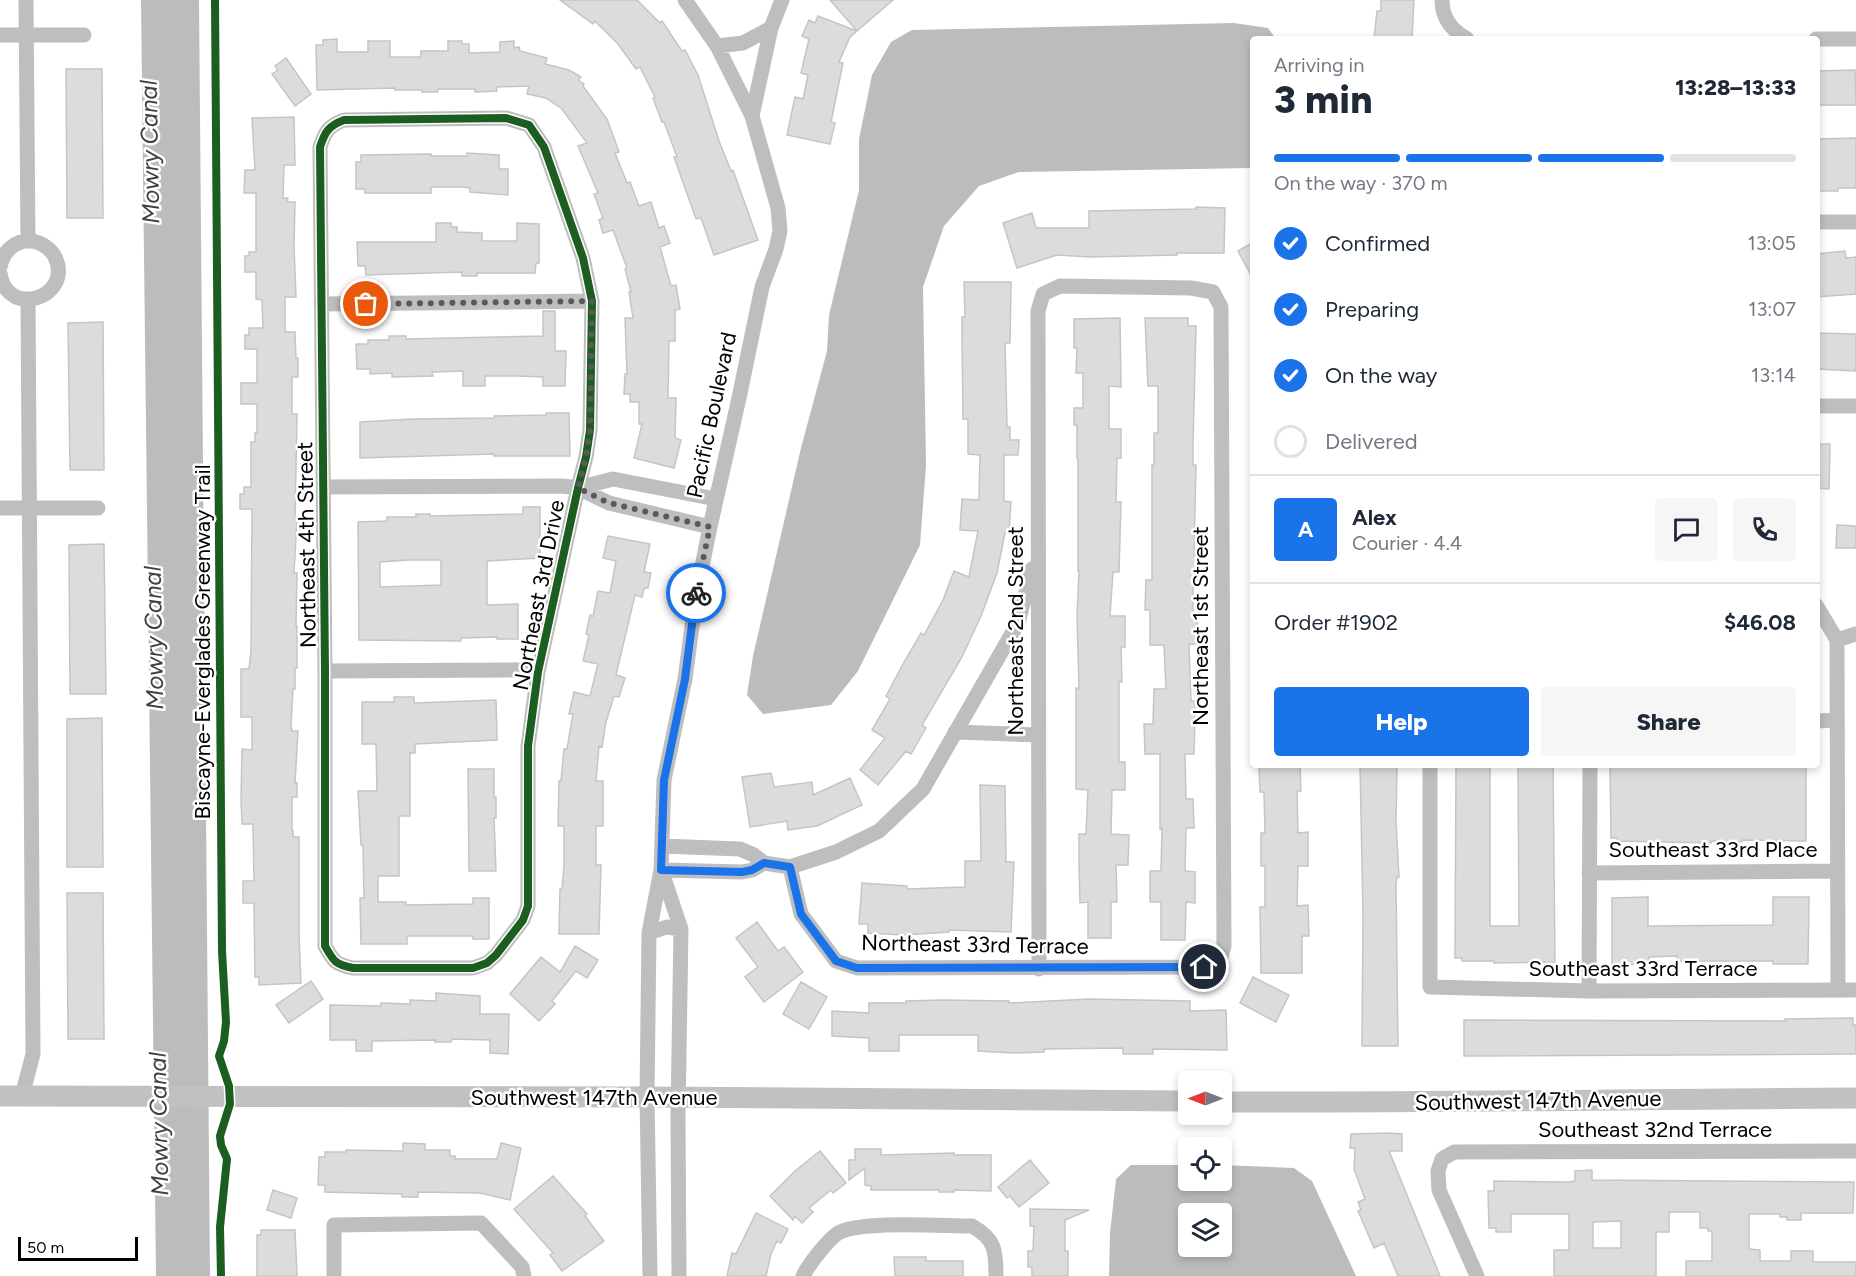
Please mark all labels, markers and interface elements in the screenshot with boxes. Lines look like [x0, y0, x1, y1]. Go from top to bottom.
text: Arriving in [1274, 53, 1364, 77]
text: 13:28–13:33 [1675, 74, 1796, 101]
text: 3 min [1274, 76, 1372, 123]
water label: Mowry Canal [134, 79, 165, 224]
text: On the way · 370 m [1274, 171, 1448, 195]
icon: check [1274, 227, 1307, 260]
text: Confirmed [1325, 230, 1430, 257]
text: 13:05 [1747, 231, 1796, 255]
pin [340, 278, 391, 329]
icon: bag [349, 287, 382, 320]
icon: check [1274, 293, 1307, 326]
text: Preparing [1325, 296, 1419, 323]
text: 13:07 [1748, 297, 1796, 321]
street label: Pacific Boulevard [681, 330, 742, 501]
icon: check [1274, 359, 1307, 392]
text: On the way [1325, 362, 1437, 389]
text: 13:14 [1751, 363, 1796, 387]
text: Delivered [1325, 428, 1418, 455]
street label: Northeast 4th Street [291, 442, 322, 648]
street label: Biscayne-Everglades Greenway Trail [189, 464, 216, 820]
street label: Northeast 3rd Drive [507, 497, 570, 693]
button: chat [1655, 498, 1718, 561]
button: phone [1733, 498, 1796, 561]
text: Alex [1352, 504, 1397, 531]
text: A [1298, 516, 1313, 543]
street label: Northeast 2nd Street [1002, 526, 1029, 736]
street label: Northeast 1st Street [1187, 526, 1214, 726]
text: Courier · 4.4 [1352, 531, 1462, 555]
courier [666, 563, 726, 623]
water label: Mowry Canal [138, 565, 169, 710]
icon: bike [680, 577, 713, 610]
text: Order #1902 [1274, 609, 1398, 636]
text: $46.08 [1724, 609, 1796, 636]
button: Help [1274, 687, 1529, 756]
button: Share [1541, 687, 1796, 756]
street label: Southeast 33rd Place [1609, 836, 1817, 863]
street label: Northeast 33rd Terrace [861, 929, 1089, 960]
pin [1178, 941, 1229, 992]
icon: home [1187, 950, 1220, 983]
street label: Southeast 33rd Terrace [1529, 955, 1757, 982]
water label: Mowry Canal [143, 1051, 174, 1196]
north arrow [1178, 1071, 1232, 1125]
map controls [1178, 1071, 1232, 1257]
street label: Southwest 147th Avenue [471, 1084, 717, 1111]
street label: Southwest 147th Avenue [1414, 1085, 1662, 1116]
street label: Southeast 32nd Terrace [1538, 1116, 1772, 1143]
button: locate [1178, 1137, 1232, 1191]
button: layers [1178, 1203, 1232, 1257]
scale bar [18, 1234, 138, 1262]
text: 50 m [27, 1238, 64, 1257]

